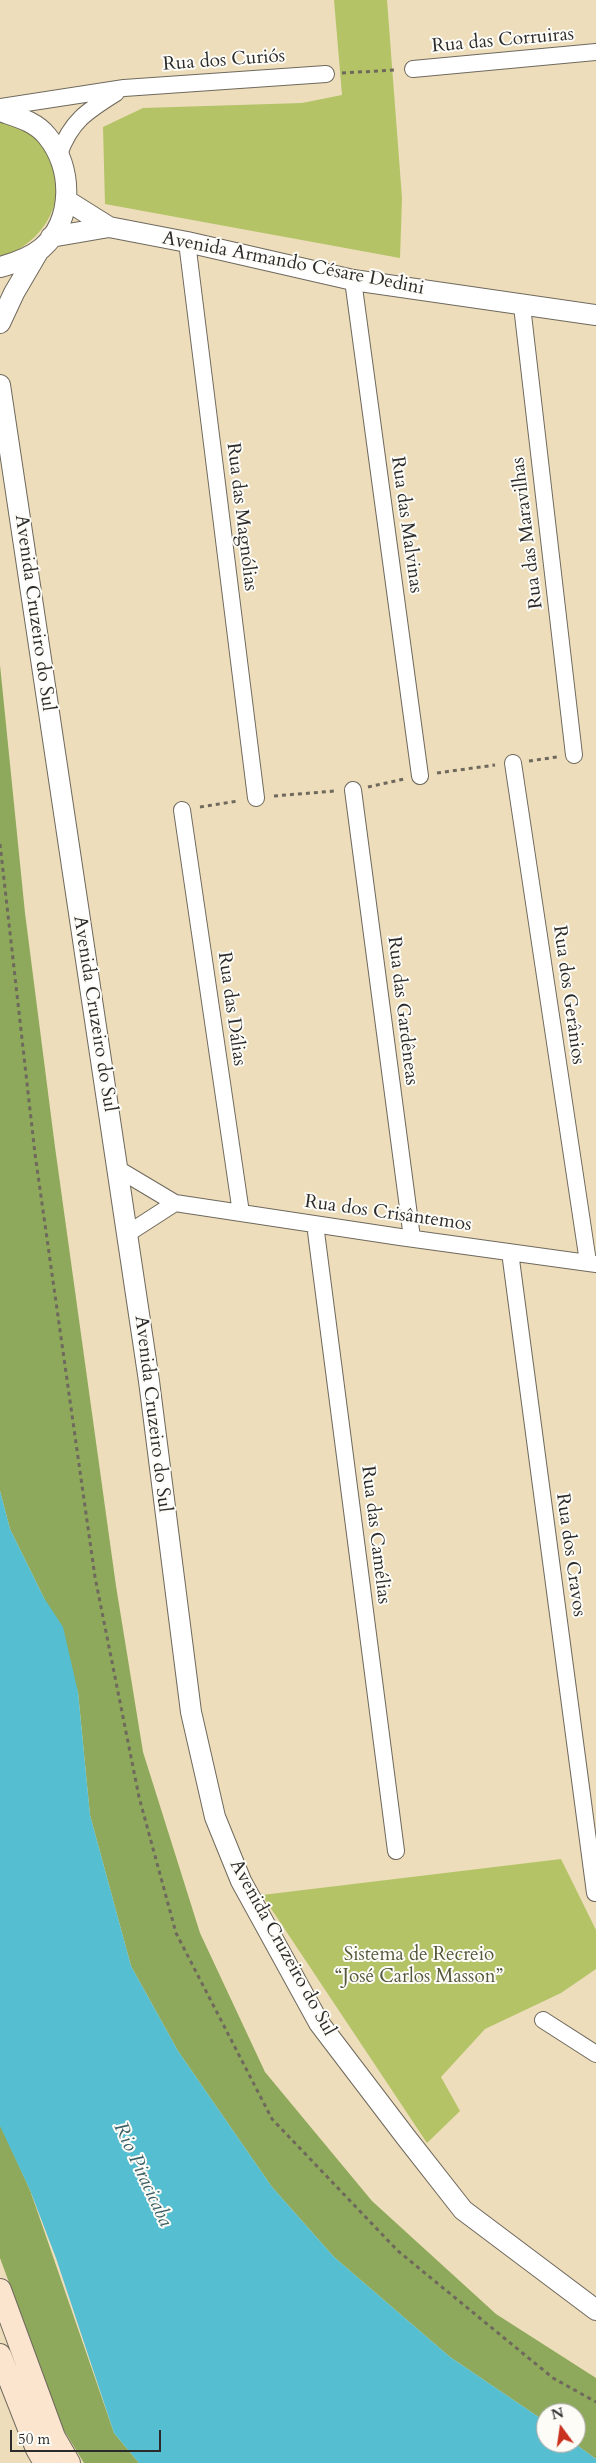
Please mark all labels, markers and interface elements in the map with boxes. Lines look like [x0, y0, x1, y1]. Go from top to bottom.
street label: Rua das Corruiras [431, 23, 575, 59]
street label: Rua dos Curiós [162, 45, 286, 77]
street label: Avenida Armando Césare Dedini [160, 227, 426, 301]
street label: Rua das Magnólias [221, 442, 261, 592]
street label: Rua das Malvinas [385, 455, 427, 595]
street label: Rua das Maravilhas [507, 456, 549, 610]
street label: Avenida Cruzeiro do Sul [9, 513, 59, 713]
street label: Avenida Cruzeiro do Sul [67, 914, 121, 1114]
street label: Rua dos Gerânios [547, 924, 589, 1066]
street label: Rua das Gardêneas [382, 935, 422, 1087]
street label: Rua das Dálias [212, 950, 250, 1068]
street label: Rua dos Crisântemos [303, 1191, 473, 1237]
street label: Avenida Cruzeiro do Sul [129, 1314, 175, 1514]
street label: Rua das Camélias [355, 1465, 395, 1605]
street label: Rua dos Cravos [550, 1492, 590, 1618]
street label: Avenida Cruzeiro do Sul [224, 1856, 340, 2040]
park label: Sistema de Recreio “José Carlos Masson” [335, 1945, 503, 1989]
water label: Rio Piracicaba [107, 2119, 177, 2231]
north arrow [536, 2403, 586, 2453]
text: N [549, 2403, 566, 2425]
scale bar [12, 2420, 164, 2452]
text: 50 m [18, 2429, 50, 2449]

